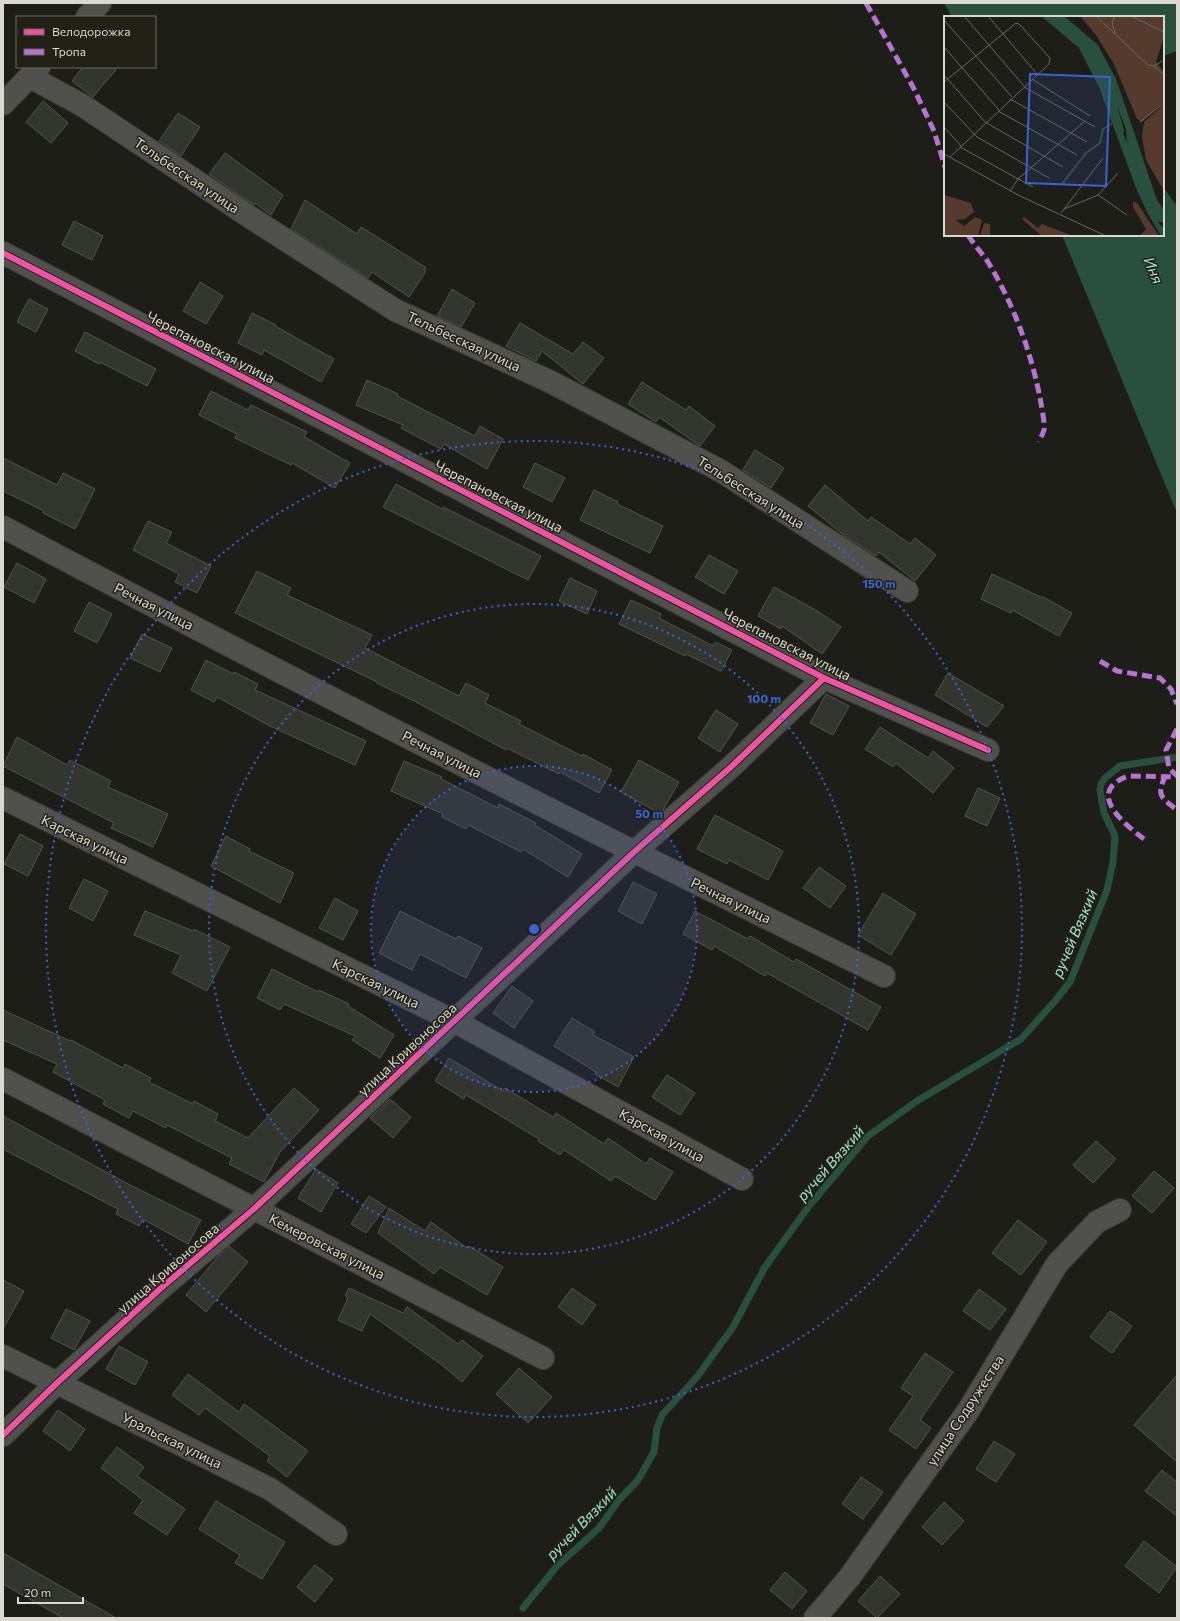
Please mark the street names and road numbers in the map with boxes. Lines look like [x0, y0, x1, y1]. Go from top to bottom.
street label: Тельбесская улица [131, 133, 243, 217]
street label: Черепановская улица [144, 307, 278, 387]
street label: Тельбесская улица [405, 307, 523, 375]
street label: Тельбесская улица [694, 452, 808, 532]
street label: Черепановская улица [432, 456, 566, 536]
street label: Речная улица [111, 579, 197, 633]
street label: Черепановская улица [720, 604, 854, 684]
street label: Речная улица [399, 727, 485, 781]
street label: Карская улица [39, 811, 131, 867]
street label: Речная улица [688, 873, 774, 927]
street label: Карская улица [330, 955, 422, 1011]
street label: улица Кривоносова [354, 999, 460, 1099]
street label: Карская улица [616, 1105, 708, 1165]
street label: Кемеровская улица [266, 1209, 388, 1283]
street label: улица Кривоносова [114, 1219, 222, 1317]
street label: улица Содружества [923, 1351, 1007, 1469]
street label: Уральская улица [119, 1408, 225, 1472]

